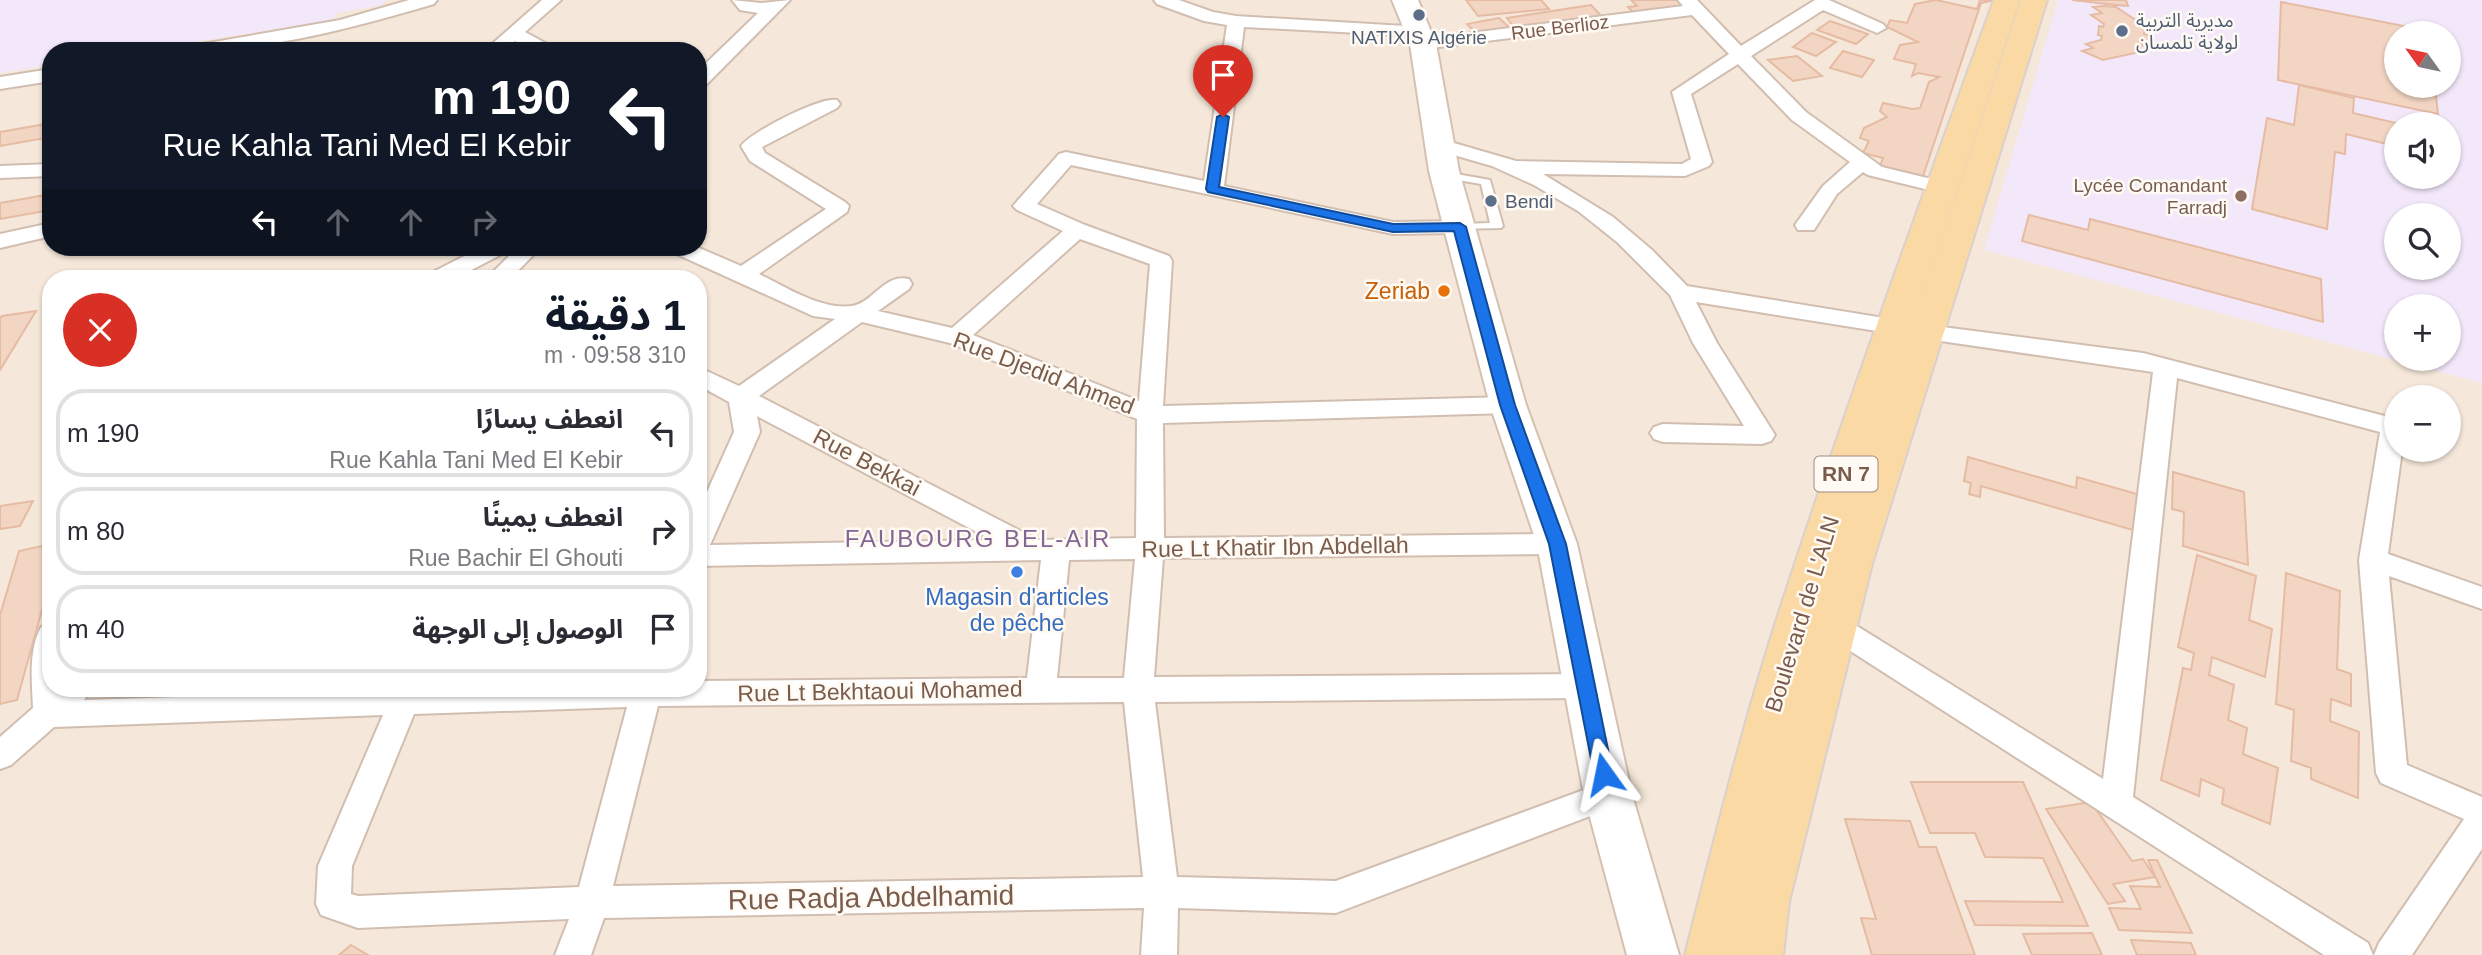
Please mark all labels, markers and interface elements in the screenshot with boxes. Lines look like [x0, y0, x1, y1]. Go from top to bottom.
marker: NATIXIS Algérie [1411, 7, 1427, 23]
place label: مديرية التربية لولاية تلمسان [2136, 10, 2238, 54]
street label: Rue Berlioz [1510, 11, 1610, 44]
north arrow [2384, 21, 2460, 98]
map controls [2384, 21, 2461, 462]
marker: مديرية التربية لولاية تلمسان [2114, 23, 2130, 39]
place label: NATIXIS Algérie [1351, 27, 1487, 48]
pin [1193, 45, 1253, 117]
icon: arrive [1204, 56, 1242, 94]
text: 190 m [432, 70, 571, 124]
icon: left [595, 70, 686, 161]
button: sound [2384, 112, 2461, 189]
text: Rue Kahla Tani Med El Kebir [162, 127, 571, 163]
place label: Lycée Comandant Farradj [2073, 175, 2228, 218]
marker: Lycée Comandant Farradj [2233, 188, 2249, 204]
place label: Bendi [1505, 191, 1554, 212]
marker: Bendi [1483, 193, 1499, 209]
icon: left [246, 203, 284, 241]
icon: ahead [319, 203, 357, 241]
icon: ahead [392, 203, 430, 241]
icon: right [465, 203, 503, 241]
button: search [2384, 203, 2461, 280]
place label: Zeriab [1365, 278, 1430, 304]
marker: Zeriab [1436, 283, 1452, 299]
text: 1 دقيقة [545, 292, 686, 339]
button: close [63, 293, 137, 367]
button: + [2384, 294, 2461, 371]
street label: Rue Djedid Ahmed [950, 326, 1138, 420]
text: 310 m · 09:58 [544, 342, 686, 368]
button: − [2384, 385, 2461, 462]
text: انعطف يسارًا [476, 404, 623, 434]
icon: left [644, 414, 682, 452]
text: 190 m [67, 418, 139, 448]
street label: Rue Bekkai [809, 423, 925, 501]
text: Rue Kahla Tani Med El Kebir [329, 447, 623, 473]
road number: RN 7 [1814, 456, 1878, 491]
text: انعطف يمينًا [483, 502, 623, 532]
icon: right [644, 512, 682, 550]
street label: Boulevard de L'ALN [1760, 513, 1844, 715]
text: 80 m [67, 516, 125, 546]
district label: FAUBOURG BEL-AIR [845, 525, 1111, 552]
street label: Rue Lt Khatir Ibn Abdellah [1141, 532, 1409, 562]
text: Rue Bachir El Ghouti [408, 545, 623, 571]
marker: Magasin d'articles de pêche [1009, 564, 1025, 580]
place label: Magasin d'articles de pêche [925, 584, 1109, 636]
icon: arrive [644, 610, 682, 648]
text: 40 m [67, 614, 125, 644]
text: الوصول إلى الوجهة [412, 614, 623, 644]
street label: Rue Lt Bekhtaoui Mohamed [737, 676, 1023, 706]
position arrow [1567, 737, 1641, 811]
street label: Rue Radja Abdelhamid [728, 880, 1014, 915]

